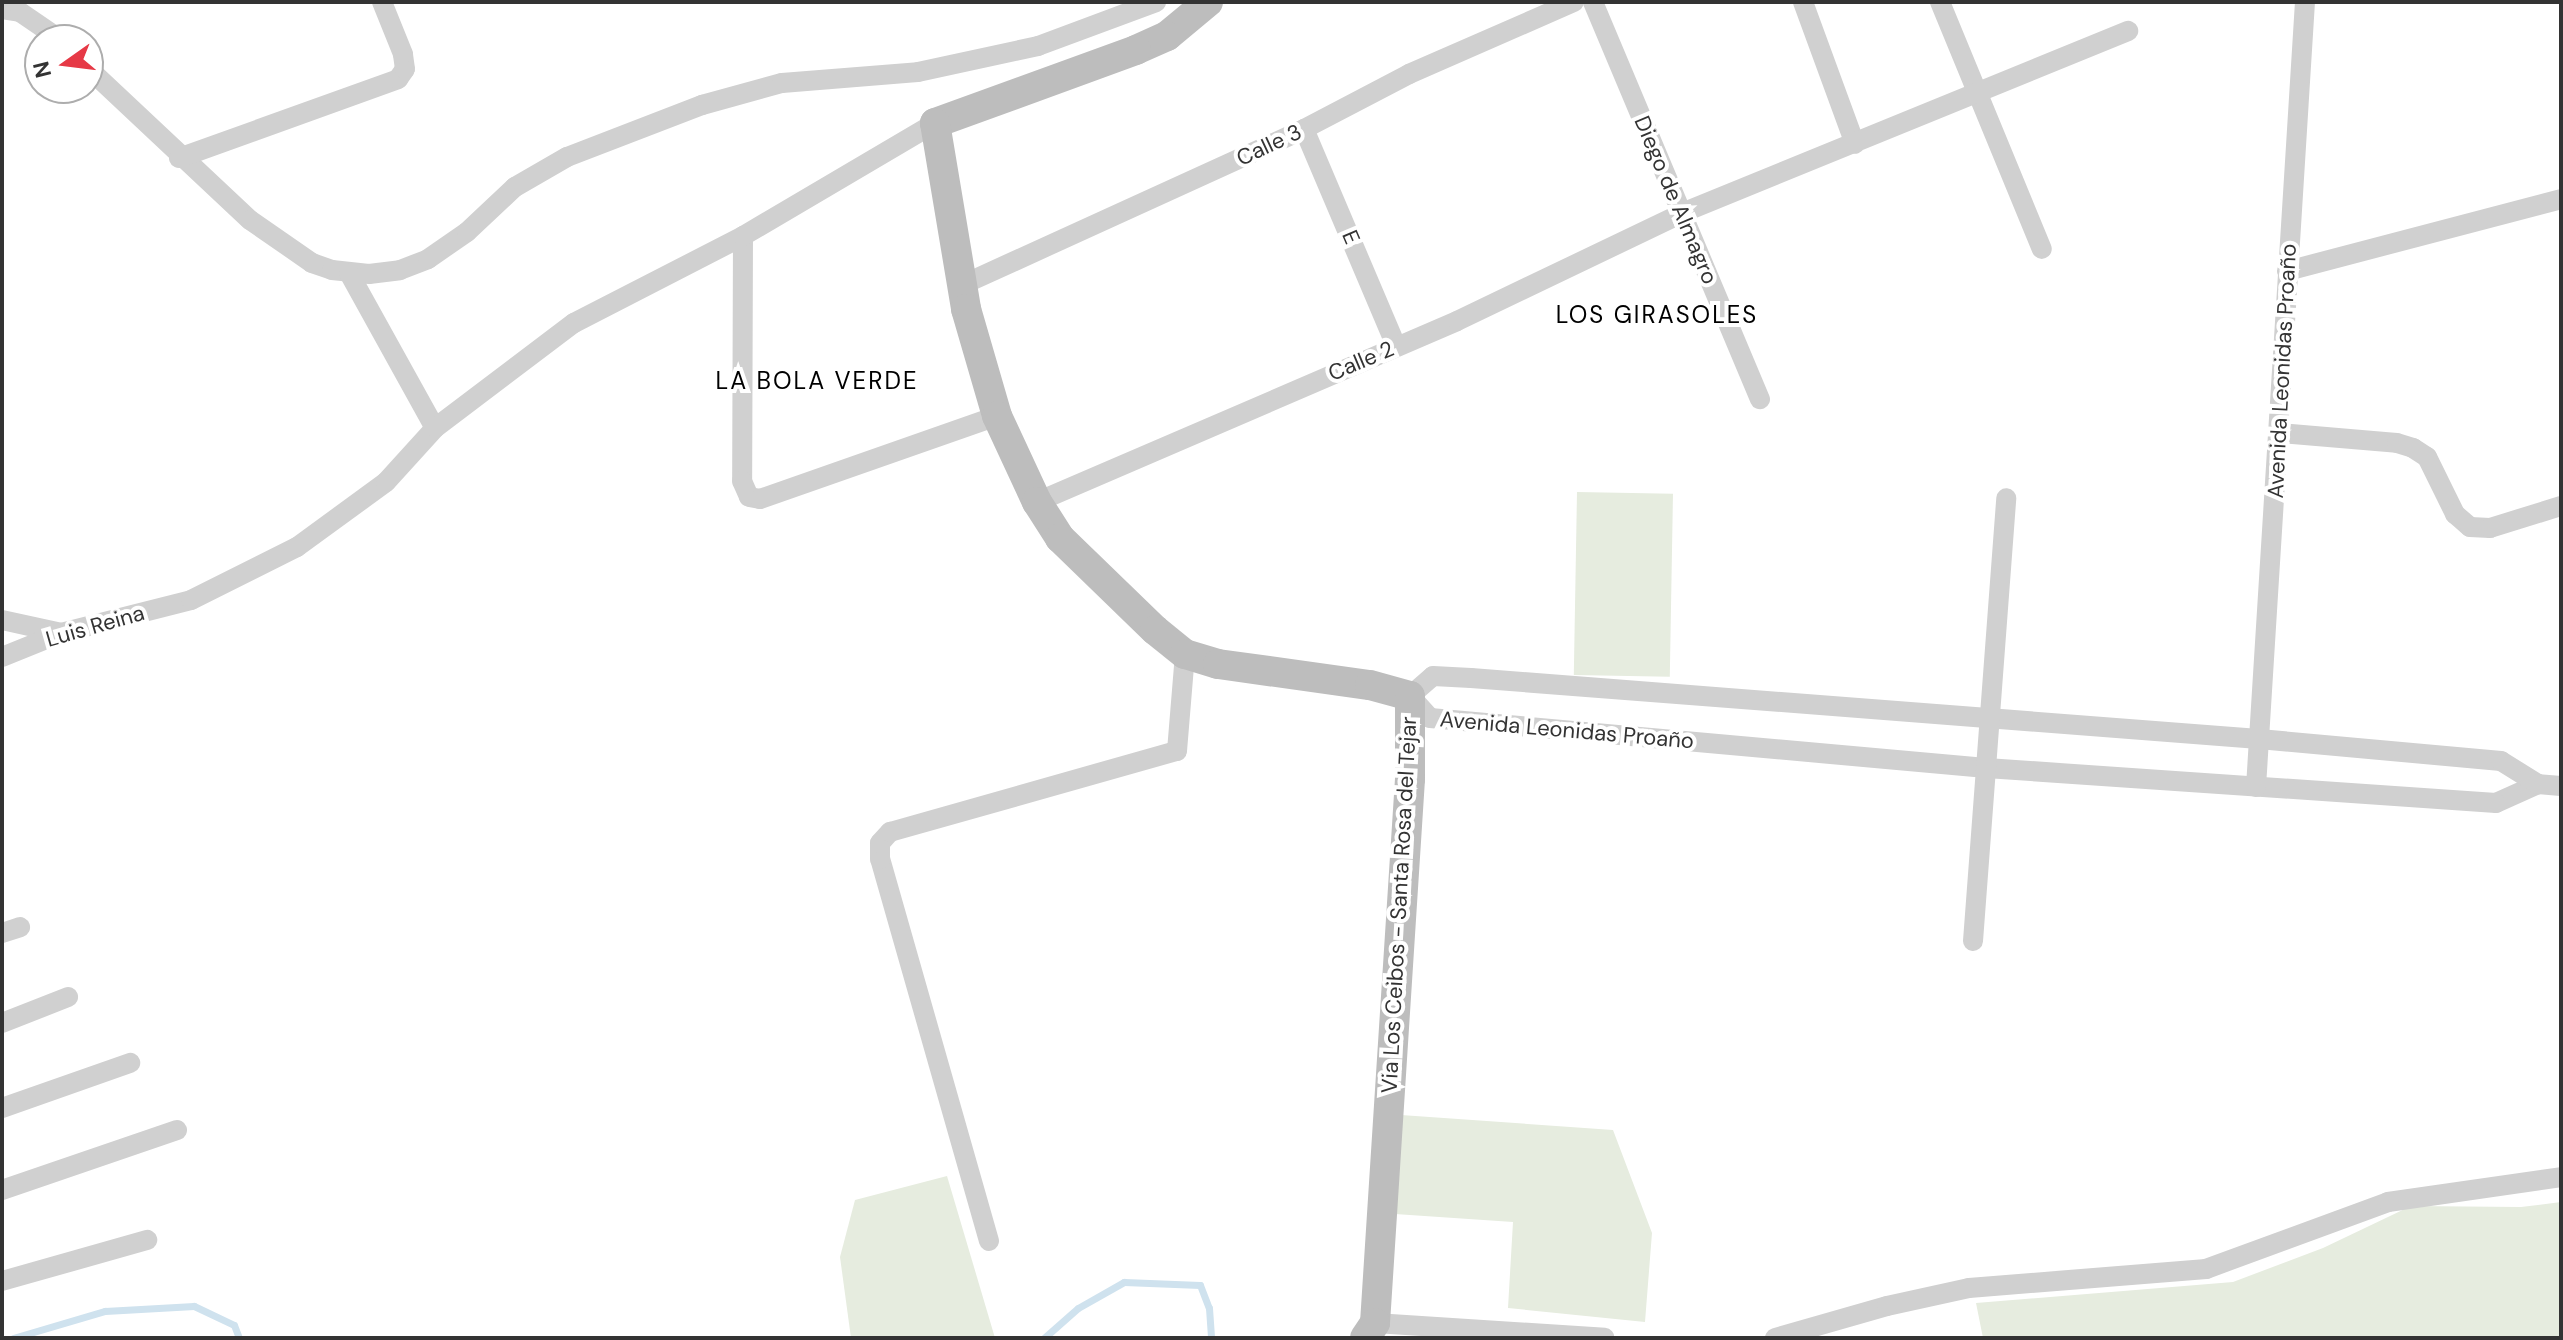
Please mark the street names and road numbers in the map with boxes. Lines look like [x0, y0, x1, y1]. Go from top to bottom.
street label: Diego de Almagro [1629, 112, 1723, 288]
street label: Calle 3 [1232, 118, 1306, 172]
street label: E [1336, 226, 1366, 248]
street label: Avenida Leonidas Proaño [2262, 243, 2302, 499]
street label: Calle 2 [1324, 335, 1398, 387]
street label: Luis Reina [43, 599, 147, 653]
street label: Avenida Leonidas Proaño [1439, 706, 1695, 754]
street label: Via Los Ceibos - Santa Rosa del Tejar [1376, 716, 1422, 1094]

